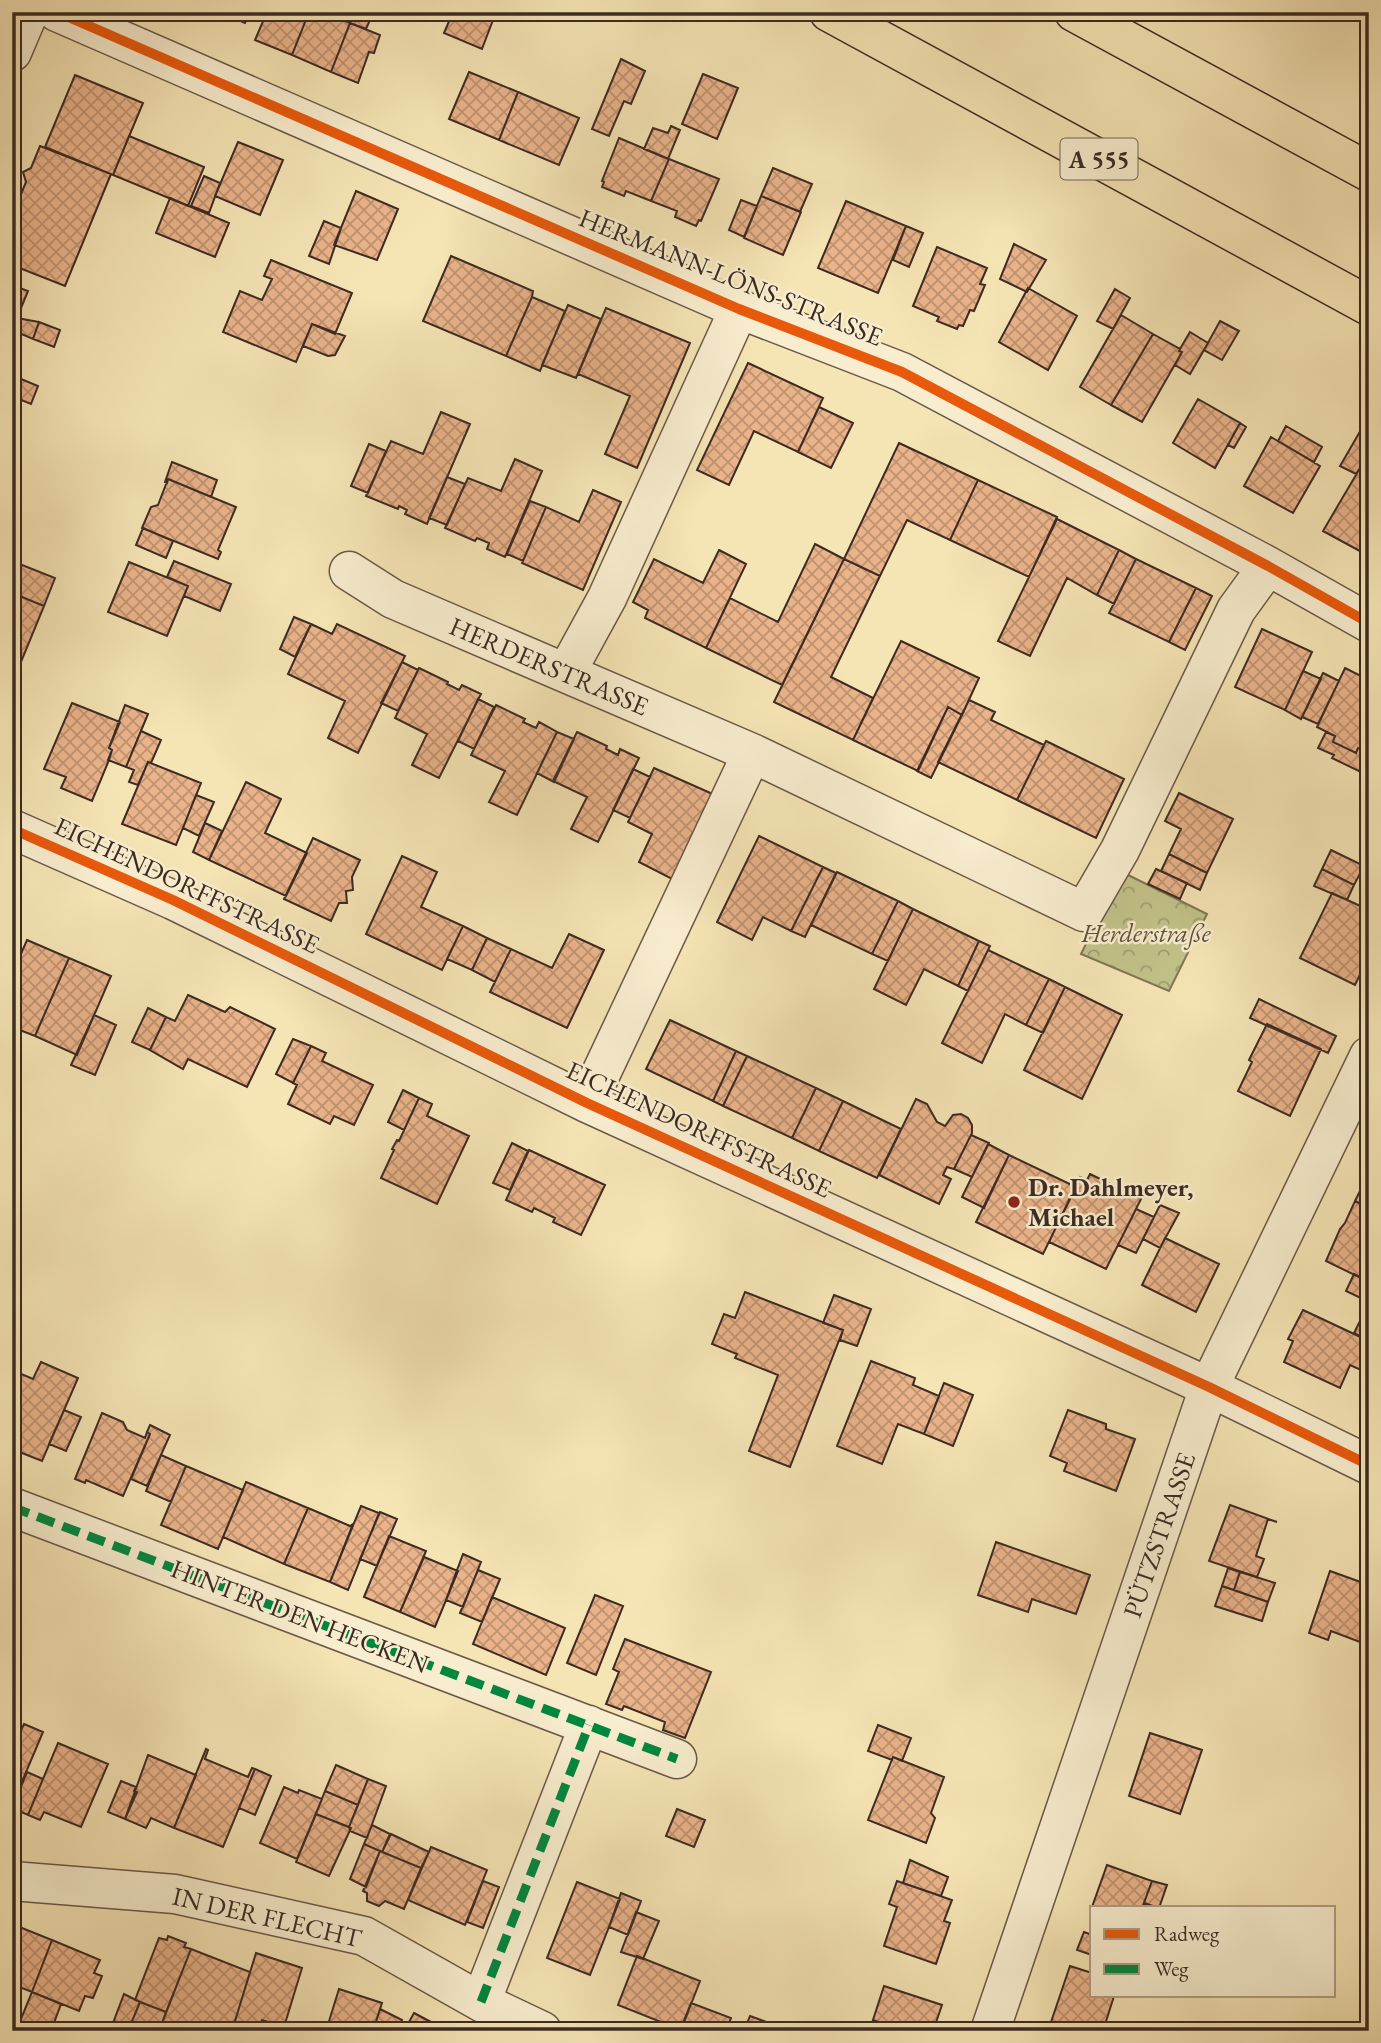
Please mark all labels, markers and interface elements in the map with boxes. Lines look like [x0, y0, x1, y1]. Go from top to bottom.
road number: A 555 [1060, 139, 1138, 180]
street label: HERMANN-LÖNS-STRASSE [574, 200, 888, 354]
street label: HERDERSTRASSE [444, 609, 654, 723]
street label: EICHENDORFFSTRASSE [49, 809, 325, 962]
park label: Herderstraße [1080, 916, 1212, 950]
street label: EICHENDORFFSTRASSE [561, 1053, 837, 1206]
place label: Dr. Dahlmeyer, Michael [1028, 1170, 1193, 1234]
marker: Dr. Dahlmeyer, Michael [1006, 1194, 1022, 1210]
street label: PÜTZSTRASSE [1115, 1448, 1203, 1622]
street label: HINTER DEN HECKEN [166, 1551, 434, 1681]
street label: IN DER FLECHT [169, 1879, 365, 1955]
legend [1090, 1906, 1336, 1997]
text: Radweg [1154, 1920, 1220, 1947]
text: Weg [1154, 1955, 1189, 1982]

